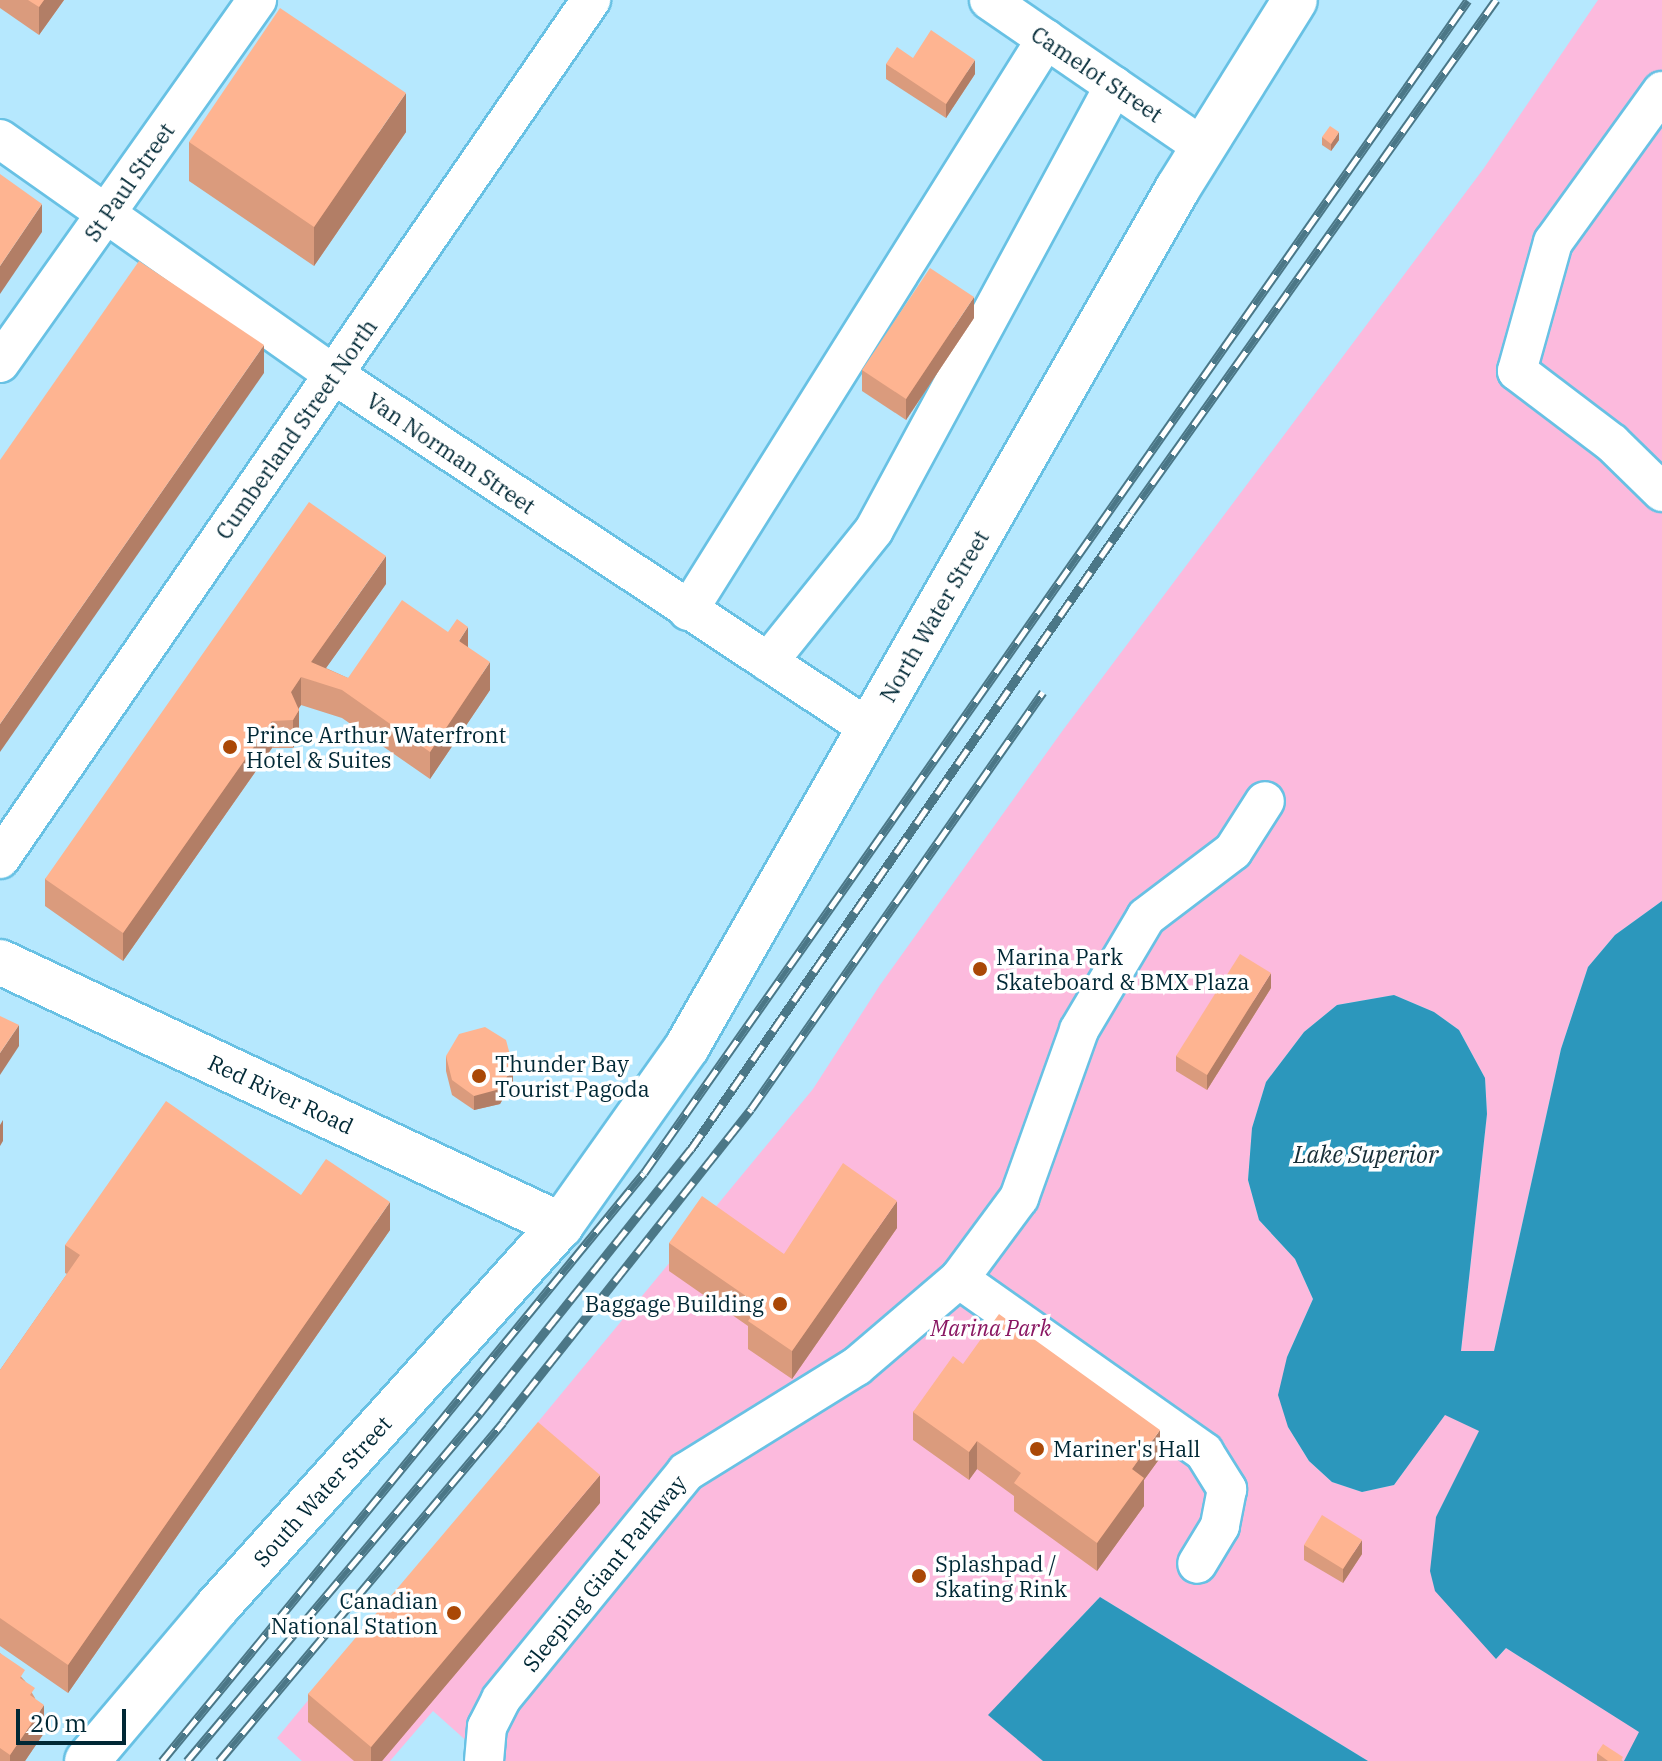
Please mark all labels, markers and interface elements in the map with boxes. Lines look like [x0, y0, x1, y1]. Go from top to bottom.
street label: Camelot Street [1026, 20, 1168, 128]
street label: St Paul Street [79, 118, 179, 246]
street label: Cumberland Street North [210, 314, 382, 544]
street label: Van Norman Street [362, 387, 540, 519]
street label: North Water Street [874, 525, 994, 707]
place label: Prince Arthur Waterfront Hotel & Suites [246, 721, 506, 772]
marker: Prince Arthur Waterfront Hotel & Suites [221, 738, 239, 756]
place label: Marina Park Skateboard & BMX Plaza [996, 943, 1249, 994]
marker: Marina Park Skateboard & BMX Plaza [971, 960, 989, 978]
street label: Red River Road [204, 1049, 358, 1139]
place label: Thunder Bay Tourist Pagoda [495, 1050, 650, 1102]
marker: Thunder Bay Tourist Pagoda [470, 1067, 488, 1085]
water label: Lake Superior [1294, 1141, 1438, 1169]
place label: Baggage Building [585, 1291, 764, 1317]
marker: Baggage Building [771, 1295, 789, 1313]
park label: Marina Park [931, 1315, 1051, 1341]
street label: South Water Street [247, 1410, 397, 1572]
place label: Mariner's Hall [1053, 1436, 1200, 1462]
marker: Mariner's Hall [1028, 1440, 1046, 1458]
street label: Sleeping Giant Parkway [517, 1470, 691, 1676]
place label: Splashpad / Skating Rink [935, 1550, 1067, 1602]
marker: Splashpad / Skating Rink [910, 1567, 928, 1585]
place label: Canadian National Station [271, 1587, 438, 1638]
marker: Canadian National Station [445, 1604, 463, 1622]
scale bar [20, 1693, 130, 1743]
text: 20 m [30, 1707, 87, 1739]

